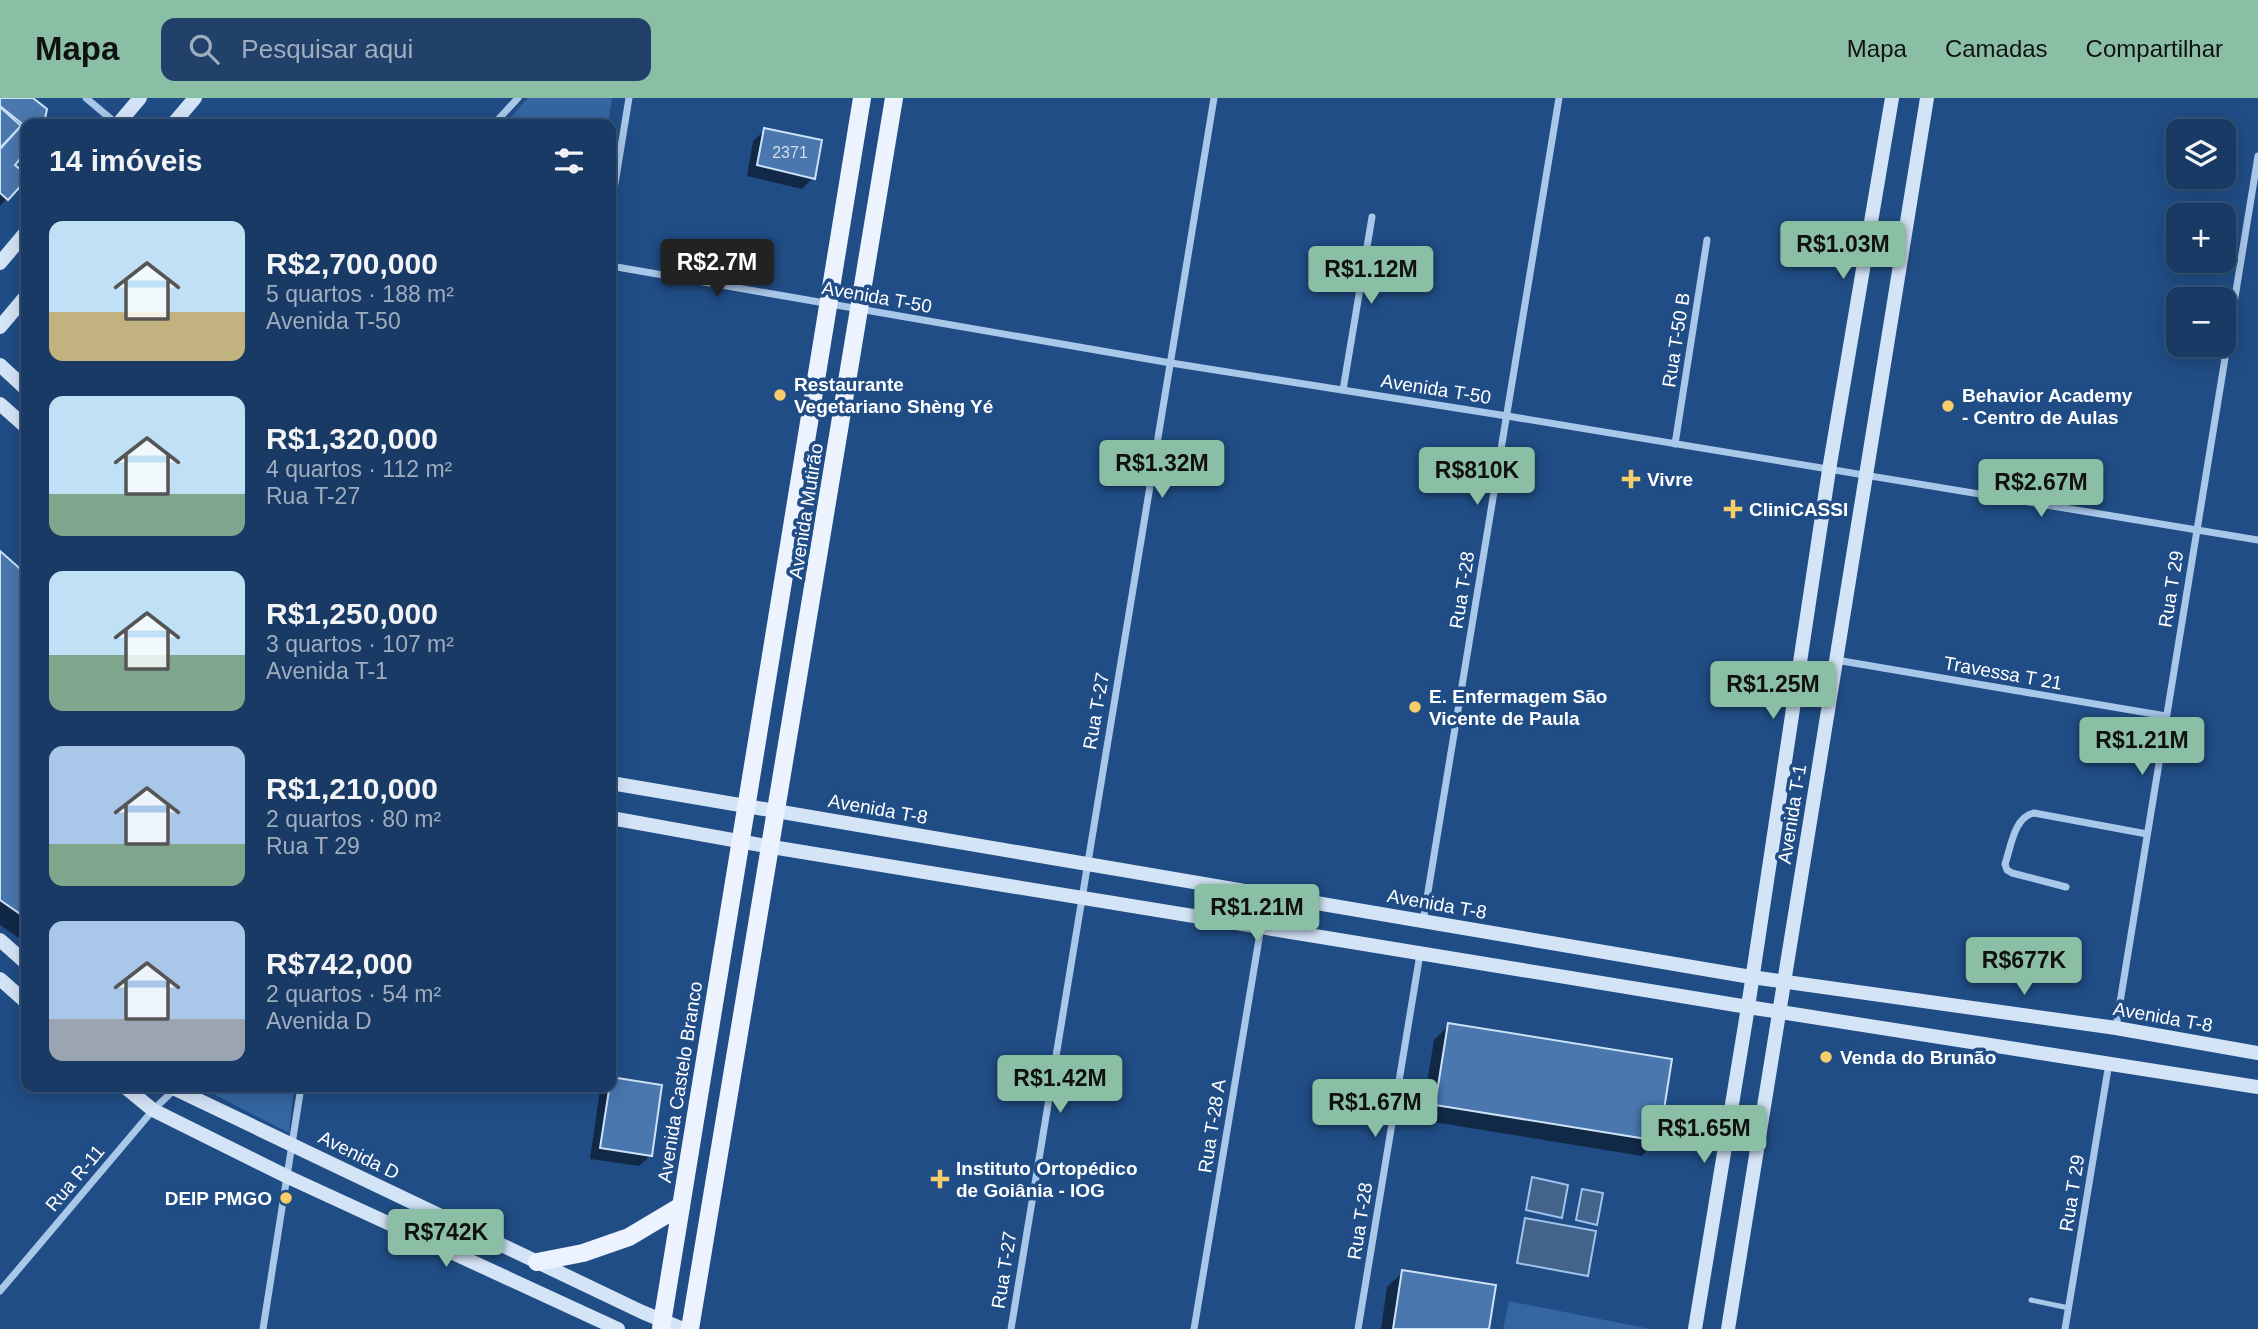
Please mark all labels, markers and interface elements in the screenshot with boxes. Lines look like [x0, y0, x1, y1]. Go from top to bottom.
search box [161, 18, 651, 81]
text: Mapa [35, 30, 119, 67]
icon: search [185, 30, 223, 68]
text: Pesquisar aqui [241, 34, 413, 64]
text: Mapa [1847, 35, 1907, 62]
text: Camadas [1945, 35, 2048, 62]
text: Compartilhar [2086, 35, 2223, 62]
map controls [2166, 119, 2236, 357]
button: layers [2166, 119, 2236, 189]
icon: filters [550, 142, 588, 180]
text: 14 imóveis [49, 144, 202, 177]
house number: 2371 [772, 144, 808, 161]
button: + [2166, 203, 2236, 273]
pin: R$1.03M [1778, 222, 1908, 281]
text: R$1.03M [1796, 231, 1890, 257]
pin: R$2.7M [660, 240, 774, 299]
pin: R$1.12M [1306, 246, 1436, 306]
text: R$2,700,000 [266, 247, 438, 280]
icon: home [105, 249, 189, 333]
text: R$2.7M [677, 249, 757, 275]
text: R$1.12M [1324, 256, 1418, 282]
street label: Avenida T-50 [820, 277, 934, 317]
text: 5 quartos · 188 m² [266, 281, 454, 307]
button: − [2166, 287, 2236, 357]
street label: Rua T-50 B [1658, 291, 1694, 389]
text: Avenida T-50 [266, 308, 401, 334]
street label: Avenida T-50 [1379, 370, 1493, 408]
place label: Restaurante Vegetariano Shèng Yé [794, 374, 993, 417]
place label: Behavior Academy - Centro de Aulas [1962, 385, 2133, 428]
marker: Restaurante Vegetariano Shèng Yé [772, 387, 788, 403]
marker: Behavior Academy - Centro de Aulas [1940, 398, 1956, 414]
text: R$1,320,000 [266, 422, 438, 455]
icon: home [105, 424, 189, 508]
pin: R$1.32M [1097, 440, 1227, 500]
street label: Avenida Mutirão [785, 442, 827, 580]
pin: R$810K [1420, 448, 1534, 507]
text: R$1.32M [1115, 450, 1209, 476]
text: 4 quartos · 112 m² [266, 456, 452, 482]
text: R$810K [1435, 457, 1519, 483]
pin: R$2.67M [1976, 460, 2106, 519]
marker: Vivre [1621, 469, 1641, 489]
place label: Vivre [1647, 469, 1693, 490]
text: R$2.67M [1994, 469, 2088, 495]
text: Rua T-27 [266, 483, 360, 509]
marker: CliniCASSI [1723, 499, 1743, 519]
place label: CliniCASSI [1749, 499, 1848, 520]
street label: Rua T 29 [2155, 549, 2187, 629]
street label: Rua T-28 [1446, 550, 1478, 630]
text: R$1,250,000 [266, 597, 438, 630]
icon: home [105, 599, 189, 683]
text: 3 quartos · 107 m² [266, 631, 454, 657]
street label: Travessa T 21 [1942, 652, 2064, 694]
text: Avenida T-1 [266, 658, 388, 684]
pin: R$1.25M [1708, 662, 1838, 721]
street label: Rua T-27 [1079, 671, 1113, 751]
text: R$1.25M [1726, 671, 1820, 697]
place label: E. Enfermagem São Vicente de Paula [1429, 686, 1607, 729]
marker: E. Enfermagem São Vicente de Paula [1407, 699, 1423, 715]
pin: R$1.21M [2077, 718, 2207, 777]
text: R$1.21M [2095, 727, 2189, 753]
street label: Avenida T-1 [1774, 763, 1810, 865]
text: R$1,210,000 [266, 772, 438, 805]
icon: home [105, 774, 189, 858]
street label: Avenida T-8 [827, 790, 929, 828]
text: 2 quartos · 80 m² [266, 806, 441, 832]
text: Rua T 29 [266, 833, 360, 859]
pin: R$1.21M [1192, 884, 1322, 944]
street label: Avenida T-8 [1386, 885, 1488, 923]
text: R$1.21M [1210, 894, 1304, 920]
pin: R$677K [1967, 937, 2081, 997]
text: R$742,000 [266, 947, 413, 980]
text: R$677K [1982, 947, 2066, 973]
icon: home [105, 949, 189, 1033]
street label: Avenida Castelo Branco [654, 980, 706, 1184]
text: 2 quartos · 54 m² [266, 981, 441, 1007]
street label: Avenida T-8 [2112, 998, 2214, 1036]
text: Avenida D [266, 1008, 372, 1034]
place label: Venda do Brunão [1840, 1047, 1996, 1068]
marker: Venda do Brunão [1818, 1049, 1834, 1065]
pin: R$1.42M [995, 1056, 1125, 1115]
text: R$1.42M [1013, 1065, 1107, 1091]
street label: Rua T-28 A [1194, 1077, 1230, 1174]
pin: R$1.67M [1310, 1080, 1440, 1139]
text: R$1.67M [1328, 1089, 1422, 1115]
pin: R$1.65M [1639, 1105, 1769, 1165]
text: R$1.65M [1657, 1115, 1751, 1141]
street label: Avenida D [315, 1126, 403, 1184]
street label: Rua R-11 [41, 1141, 109, 1215]
street label: Rua T 29 [2056, 1153, 2088, 1233]
place label: Instituto Ortopédico de Goiânia - IOG [956, 1158, 1138, 1201]
marker: Instituto Ortopédico de Goiânia - IOG [930, 1169, 950, 1189]
street label: Rua T-28 [1344, 1181, 1376, 1261]
place label: DEIP PMGO [165, 1188, 272, 1209]
marker: DEIP PMGO [278, 1190, 294, 1206]
pin: R$742K [389, 1210, 503, 1269]
text: R$742K [404, 1219, 488, 1245]
street label: Rua T-27 [988, 1230, 1020, 1310]

